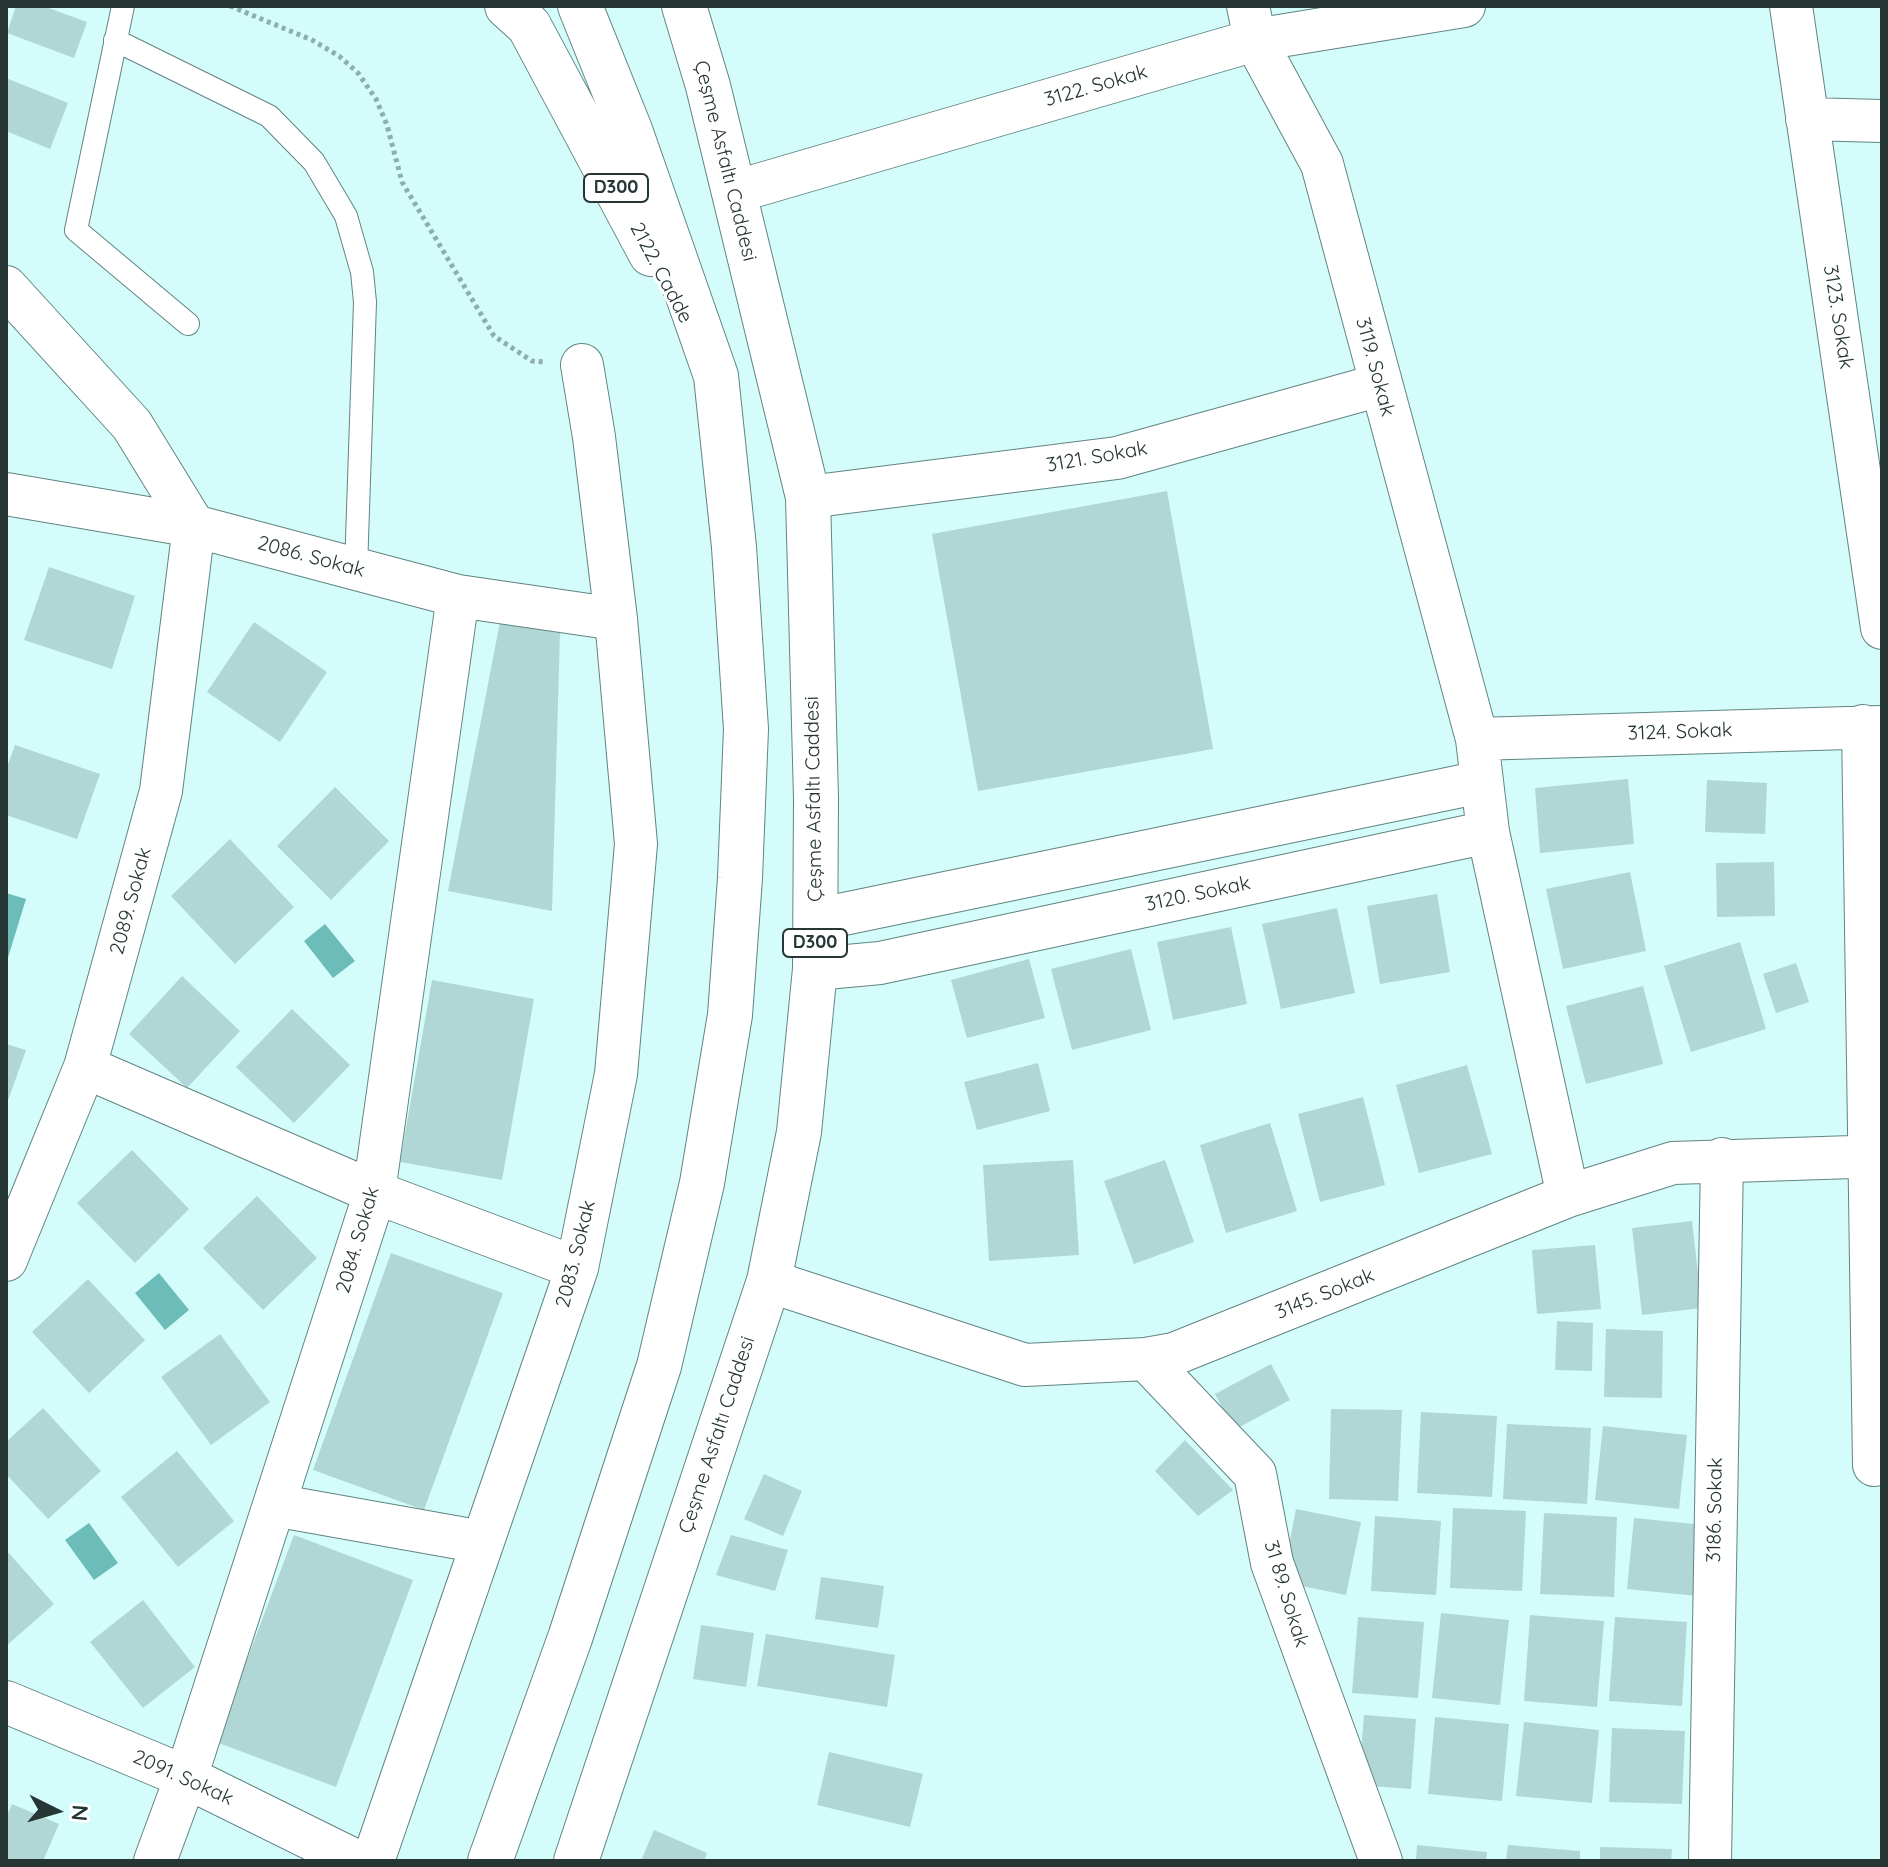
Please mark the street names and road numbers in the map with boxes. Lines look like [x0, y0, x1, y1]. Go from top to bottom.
street label: Çeşme Asfaltı Caddesi [688, 58, 762, 264]
street label: 3122. Sokak [1042, 60, 1150, 112]
road number: D300 [584, 174, 648, 202]
street label: 2122. Cadde [624, 219, 698, 327]
street label: 3123. Sokak [1818, 263, 1858, 371]
street label: 3119. Sokak [1350, 315, 1400, 419]
street label: 3121. Sokak [1045, 436, 1149, 478]
street label: 2086. Sokak [255, 531, 367, 583]
street label: Çeşme Asfaltı Caddesi [800, 696, 828, 902]
street label: 3124. Sokak [1627, 718, 1733, 746]
street label: 2089. Sokak [105, 845, 157, 957]
street label: 3120. Sokak [1143, 871, 1253, 917]
road number: D300 [783, 929, 847, 957]
street label: 2084. Sokak [331, 1184, 385, 1296]
street label: 2083. Sokak [551, 1198, 601, 1310]
street label: 3145. Sokak [1272, 1263, 1378, 1325]
street label: Çeşme Asfaltı Caddesi [674, 1333, 760, 1537]
street label: 3186. Sokak [1702, 1457, 1728, 1563]
street label: 31 89. Sokak [1258, 1538, 1314, 1650]
street label: 2091. Sokak [129, 1745, 237, 1811]

